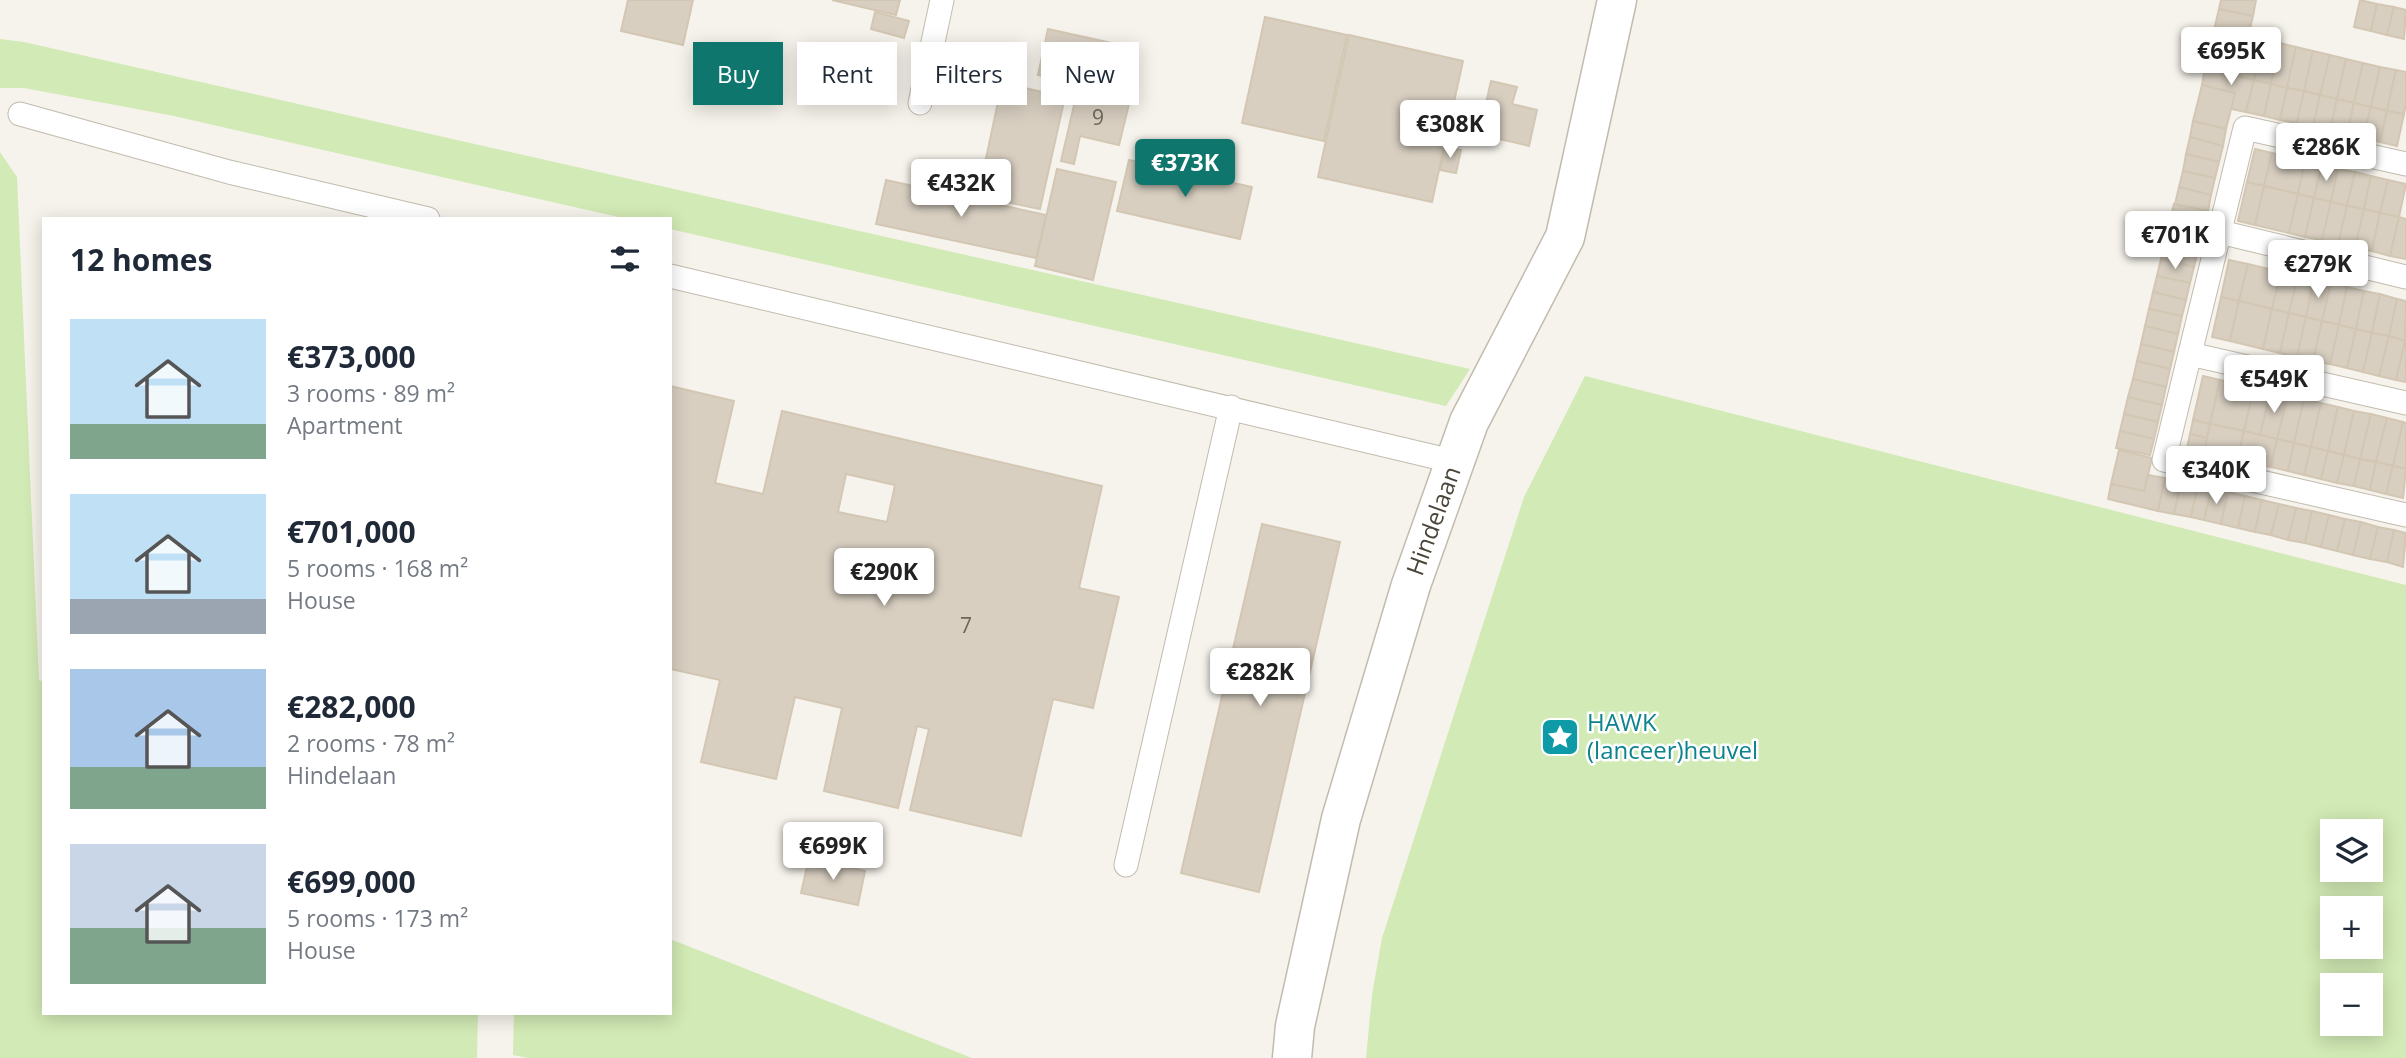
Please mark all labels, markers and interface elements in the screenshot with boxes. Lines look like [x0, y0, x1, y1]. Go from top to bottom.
pin: €695K [2182, 28, 2280, 87]
text: €695K [2197, 34, 2265, 66]
chip: Buy [693, 42, 783, 105]
chip: Rent [797, 42, 897, 105]
chip: Filters [911, 42, 1027, 105]
chip: New [1041, 42, 1139, 105]
pin: €308K [1401, 100, 1499, 160]
house number: 9 [1092, 103, 1104, 131]
text: €308K [1416, 107, 1484, 139]
pin: €286K [2277, 124, 2375, 183]
text: €286K [2292, 130, 2360, 162]
pin: €373K [1136, 140, 1234, 199]
text: €373K [1151, 146, 1219, 178]
pin: €432K [912, 160, 1010, 219]
text: €432K [927, 166, 995, 198]
pin: €701K [2126, 212, 2224, 271]
text: €701K [2141, 218, 2209, 250]
text: 12 homes [70, 239, 213, 280]
icon: filters [606, 240, 644, 278]
pin: €279K [2269, 240, 2367, 300]
text: €279K [2284, 247, 2352, 279]
text: €373,000 [287, 336, 416, 377]
icon: home [126, 347, 210, 431]
pin: €549K [2225, 356, 2323, 415]
text: €549K [2240, 362, 2308, 394]
text: 3 rooms · 89 m² [287, 377, 455, 409]
text: Apartment [287, 409, 403, 441]
pin: €340K [2167, 447, 2265, 506]
text: €340K [2182, 453, 2250, 485]
street label: Hindelaan [1398, 461, 1468, 580]
text: €701,000 [287, 511, 416, 552]
icon: home [126, 522, 210, 606]
pin: €290K [835, 548, 933, 608]
text: 5 rooms · 168 m² [287, 552, 468, 584]
text: €290K [850, 555, 918, 587]
text: House [287, 584, 356, 616]
house number: 7 [960, 611, 972, 639]
pin: €282K [1211, 648, 1309, 708]
text: €282K [1226, 655, 1294, 687]
text: €282,000 [287, 686, 416, 727]
icon: home [126, 697, 210, 781]
place label: HAWK (lanceer)heuvel [1587, 705, 1758, 766]
place icon: HAWK (lanceer)heuvel [1539, 716, 1581, 758]
text: 2 rooms · 78 m² [287, 727, 455, 759]
text: Hindelaan [287, 759, 396, 791]
map controls [2320, 819, 2383, 1036]
button: layers [2320, 819, 2383, 882]
pin: €699K [784, 822, 882, 882]
text: €699K [799, 829, 867, 861]
text: €699,000 [287, 861, 416, 902]
icon: home [126, 872, 210, 956]
button: + [2320, 896, 2383, 959]
text: 5 rooms · 173 m² [287, 902, 468, 934]
text: House [287, 934, 356, 966]
button: − [2320, 973, 2383, 1036]

